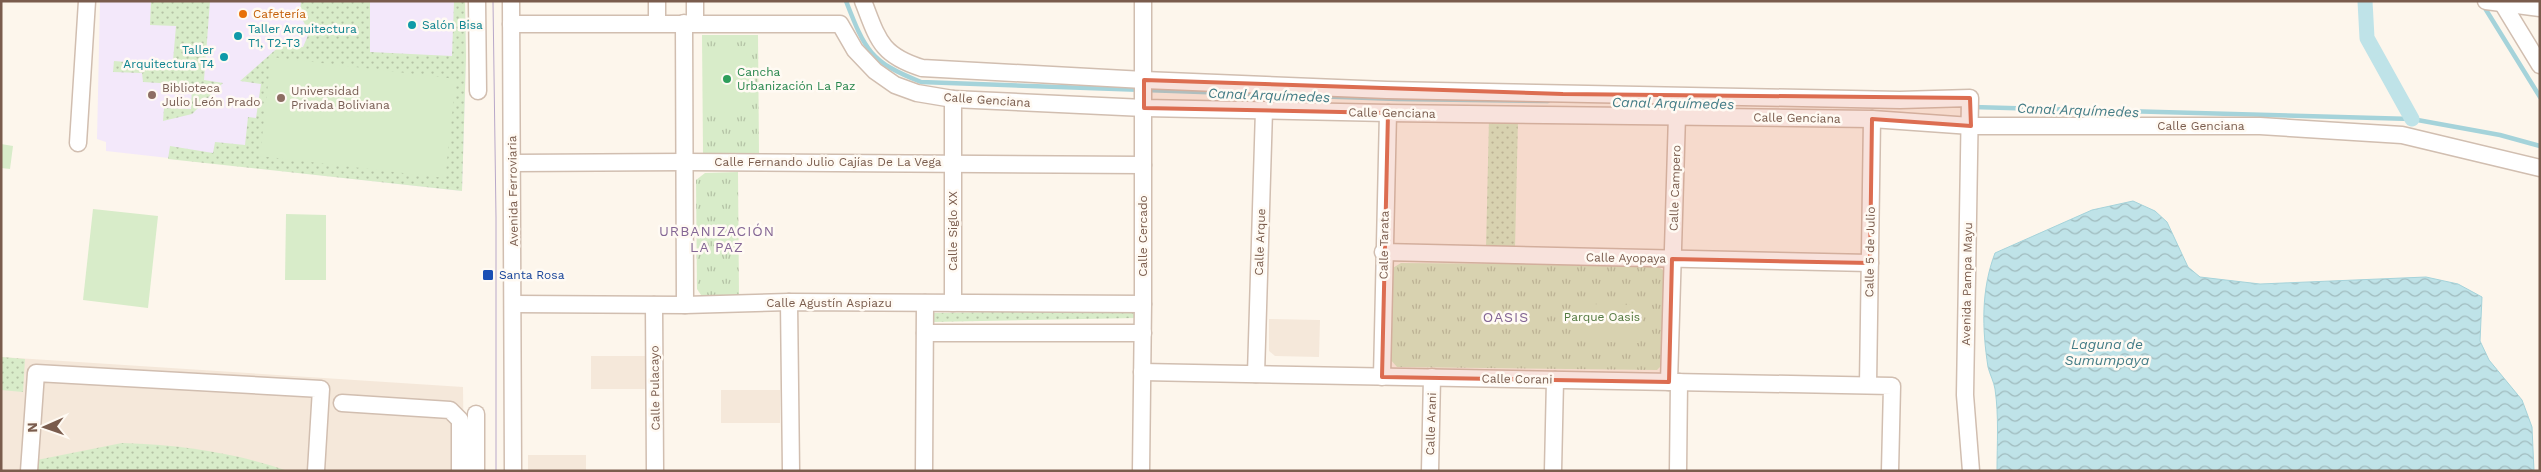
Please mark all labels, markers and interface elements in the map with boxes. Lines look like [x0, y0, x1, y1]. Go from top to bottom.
place label: Cafetería [253, 7, 306, 21]
marker: Cafetería [237, 8, 249, 20]
place label: Salón Bisa [422, 18, 483, 32]
marker: Salón Bisa [406, 19, 418, 31]
place label: Taller Arquitectura T1, T2-T3 [248, 22, 357, 50]
marker: Taller Arquitectura T1, T2-T3 [232, 30, 244, 42]
place label: Taller Arquitectura T4 [123, 43, 214, 71]
marker: Taller Arquitectura T4 [218, 51, 230, 63]
place label: Cancha Urbanización La Paz [737, 65, 855, 93]
marker: Cancha Urbanización La Paz [721, 73, 733, 85]
place label: Biblioteca Julio León Prado [162, 81, 260, 109]
place label: Universidad Privada Boliviana [291, 84, 390, 112]
water label: Canal Arquímedes [1208, 85, 1330, 105]
marker: Biblioteca Julio León Prado [146, 89, 158, 101]
street label: Calle Genciana [943, 90, 1031, 110]
marker: Universidad Privada Boliviana [275, 92, 287, 104]
water label: Canal Arquímedes [1612, 94, 1734, 112]
water label: Canal Arquímedes [2017, 100, 2139, 120]
street label: Calle Genciana [1348, 105, 1436, 121]
street label: Calle Genciana [1753, 110, 1841, 126]
street label: Calle Genciana [2157, 119, 2245, 133]
street label: Avenida Ferroviaria [505, 135, 521, 247]
street label: Calle Campero [1667, 145, 1683, 231]
street label: Calle Fernando Julio Cajías De La Vega [714, 155, 942, 169]
street label: Calle Siglo XX [946, 191, 960, 271]
street label: Calle Cercado [1136, 195, 1150, 277]
street label: Calle 5 de Julio [1862, 206, 1878, 298]
street label: Calle Arque [1252, 208, 1268, 276]
street label: Calle Tarata [1376, 210, 1392, 280]
street label: Avenida Pampa Mayu [1959, 222, 1975, 346]
district label: URBANIZACIÓN LA PAZ [659, 223, 775, 255]
street label: Calle Ayopaya [1586, 250, 1667, 266]
marker: Santa Rosa [481, 268, 495, 282]
place label: Santa Rosa [499, 268, 565, 282]
street label: Calle Agustín Aspiazu [766, 296, 892, 310]
district label: OASIS [1483, 309, 1529, 325]
park label: Parque Oasis [1564, 310, 1640, 324]
water label: Laguna de Sumumpaya [2065, 336, 2150, 368]
street label: Calle Pulacayo [647, 345, 663, 431]
street label: Calle Corani [1481, 371, 1553, 387]
street label: Calle Arani [1423, 392, 1439, 456]
north arrow [20, 402, 70, 452]
text: N [24, 422, 40, 433]

